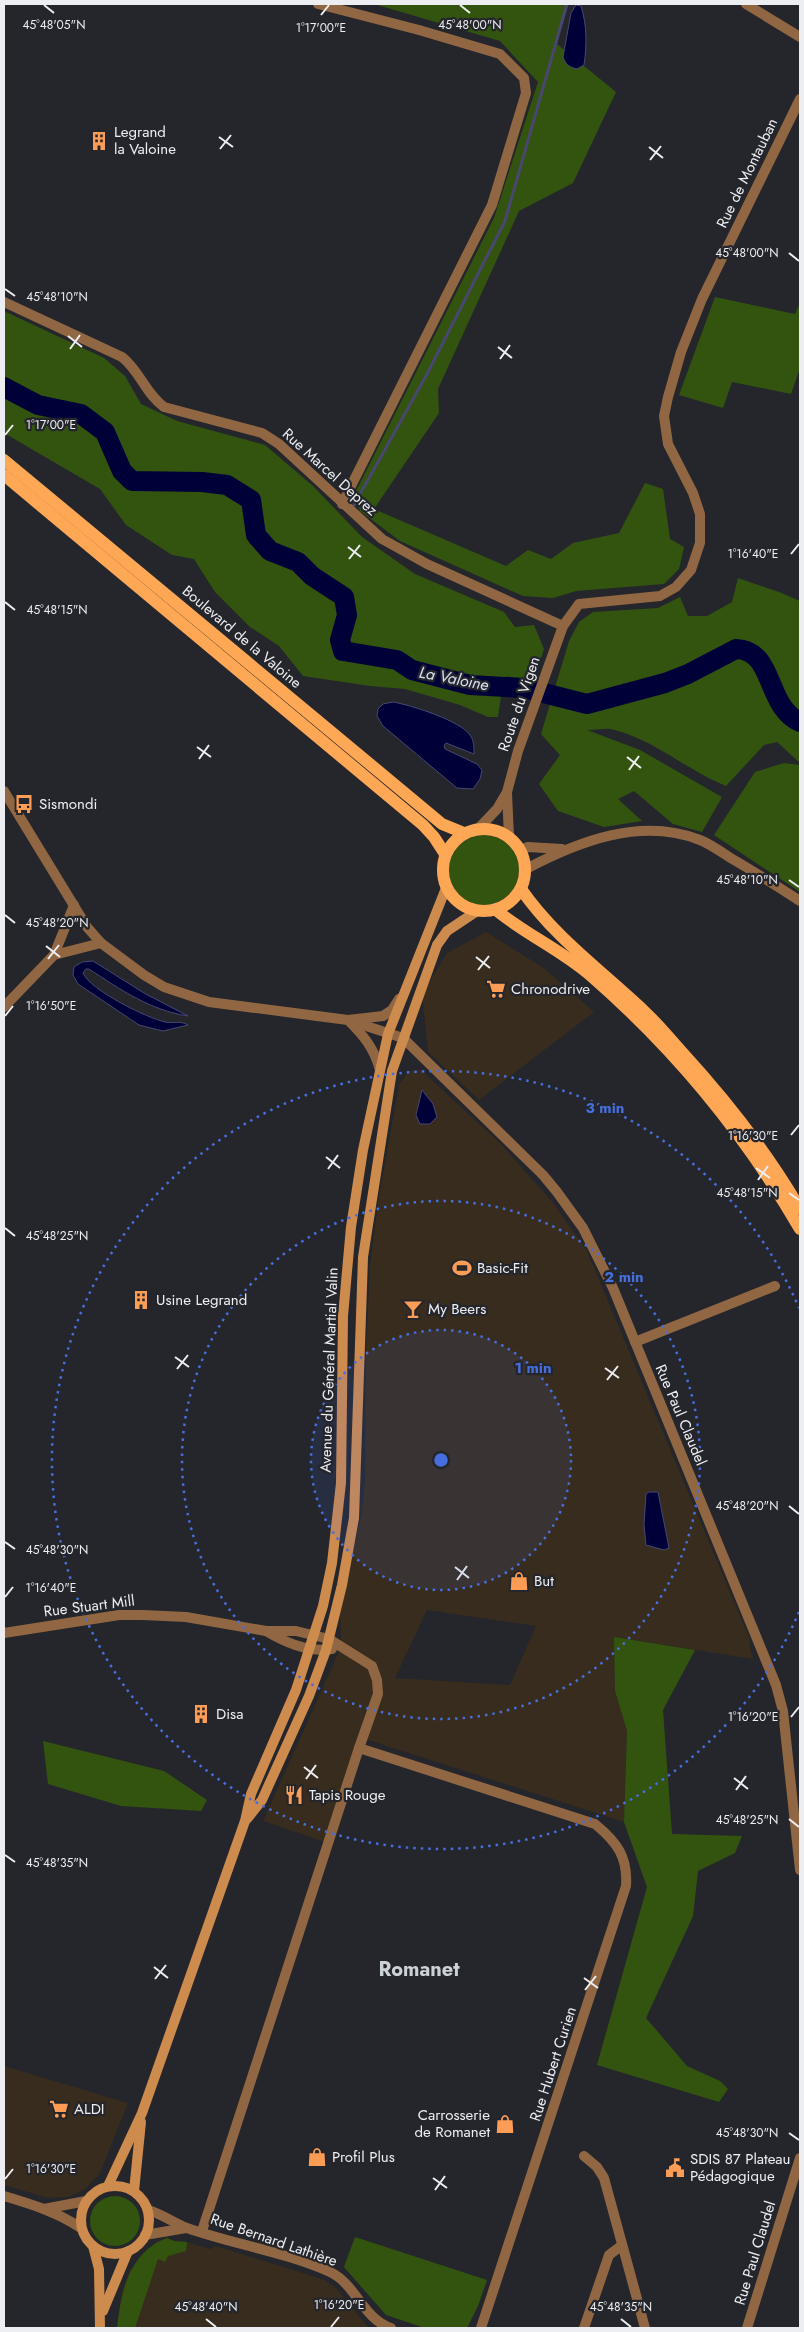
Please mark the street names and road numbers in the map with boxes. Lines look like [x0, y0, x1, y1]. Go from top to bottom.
street label: Rue de Montauban [711, 114, 783, 232]
street label: Rue Marcel Deprez [278, 423, 383, 521]
street label: Boulevard de la Valoine [177, 580, 307, 694]
street label: Route du Vigen [492, 654, 546, 754]
street label: Avenue du Général Martial Valin [314, 1267, 344, 1473]
street label: Rue Paul Claudel [650, 1361, 712, 1469]
street label: Rue Stuart Mill [42, 1589, 136, 1623]
street label: Rue Hubert Curien [524, 2004, 582, 2124]
street label: Rue Paul Claudel [729, 2198, 781, 2308]
street label: Rue Bernard Lathière [208, 2208, 341, 2272]

